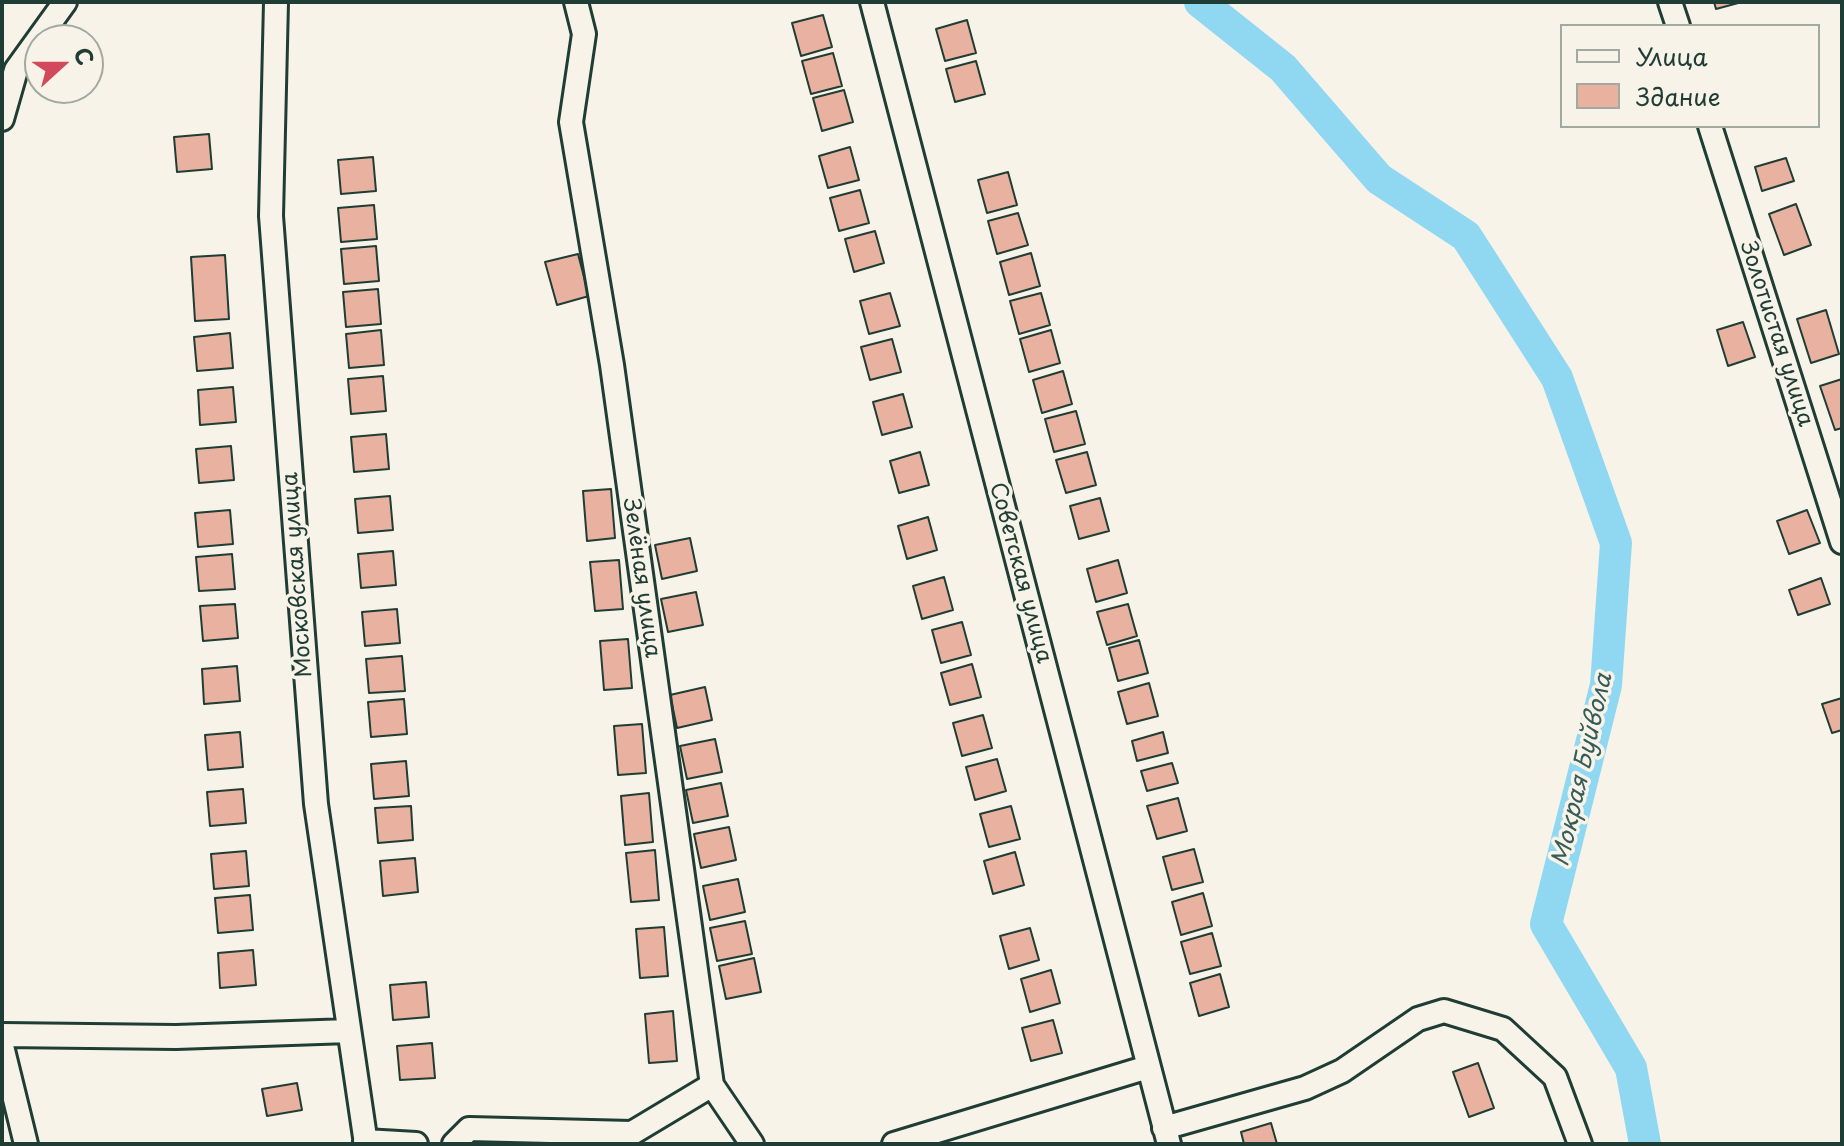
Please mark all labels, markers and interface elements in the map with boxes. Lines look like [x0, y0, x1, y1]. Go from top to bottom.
north arrow [24, 24, 104, 104]
legend [1560, 24, 1820, 128]
text: Улица [1636, 38, 1708, 74]
text: С [67, 42, 103, 70]
text: Здание [1636, 78, 1721, 114]
street label: Золотистая улица [1734, 238, 1818, 430]
street label: Московская улица [278, 472, 318, 678]
street label: Советская улица [983, 480, 1057, 666]
street label: Зелёная улица [617, 496, 665, 660]
water label: Мокрая Буйвола [1547, 671, 1619, 869]

